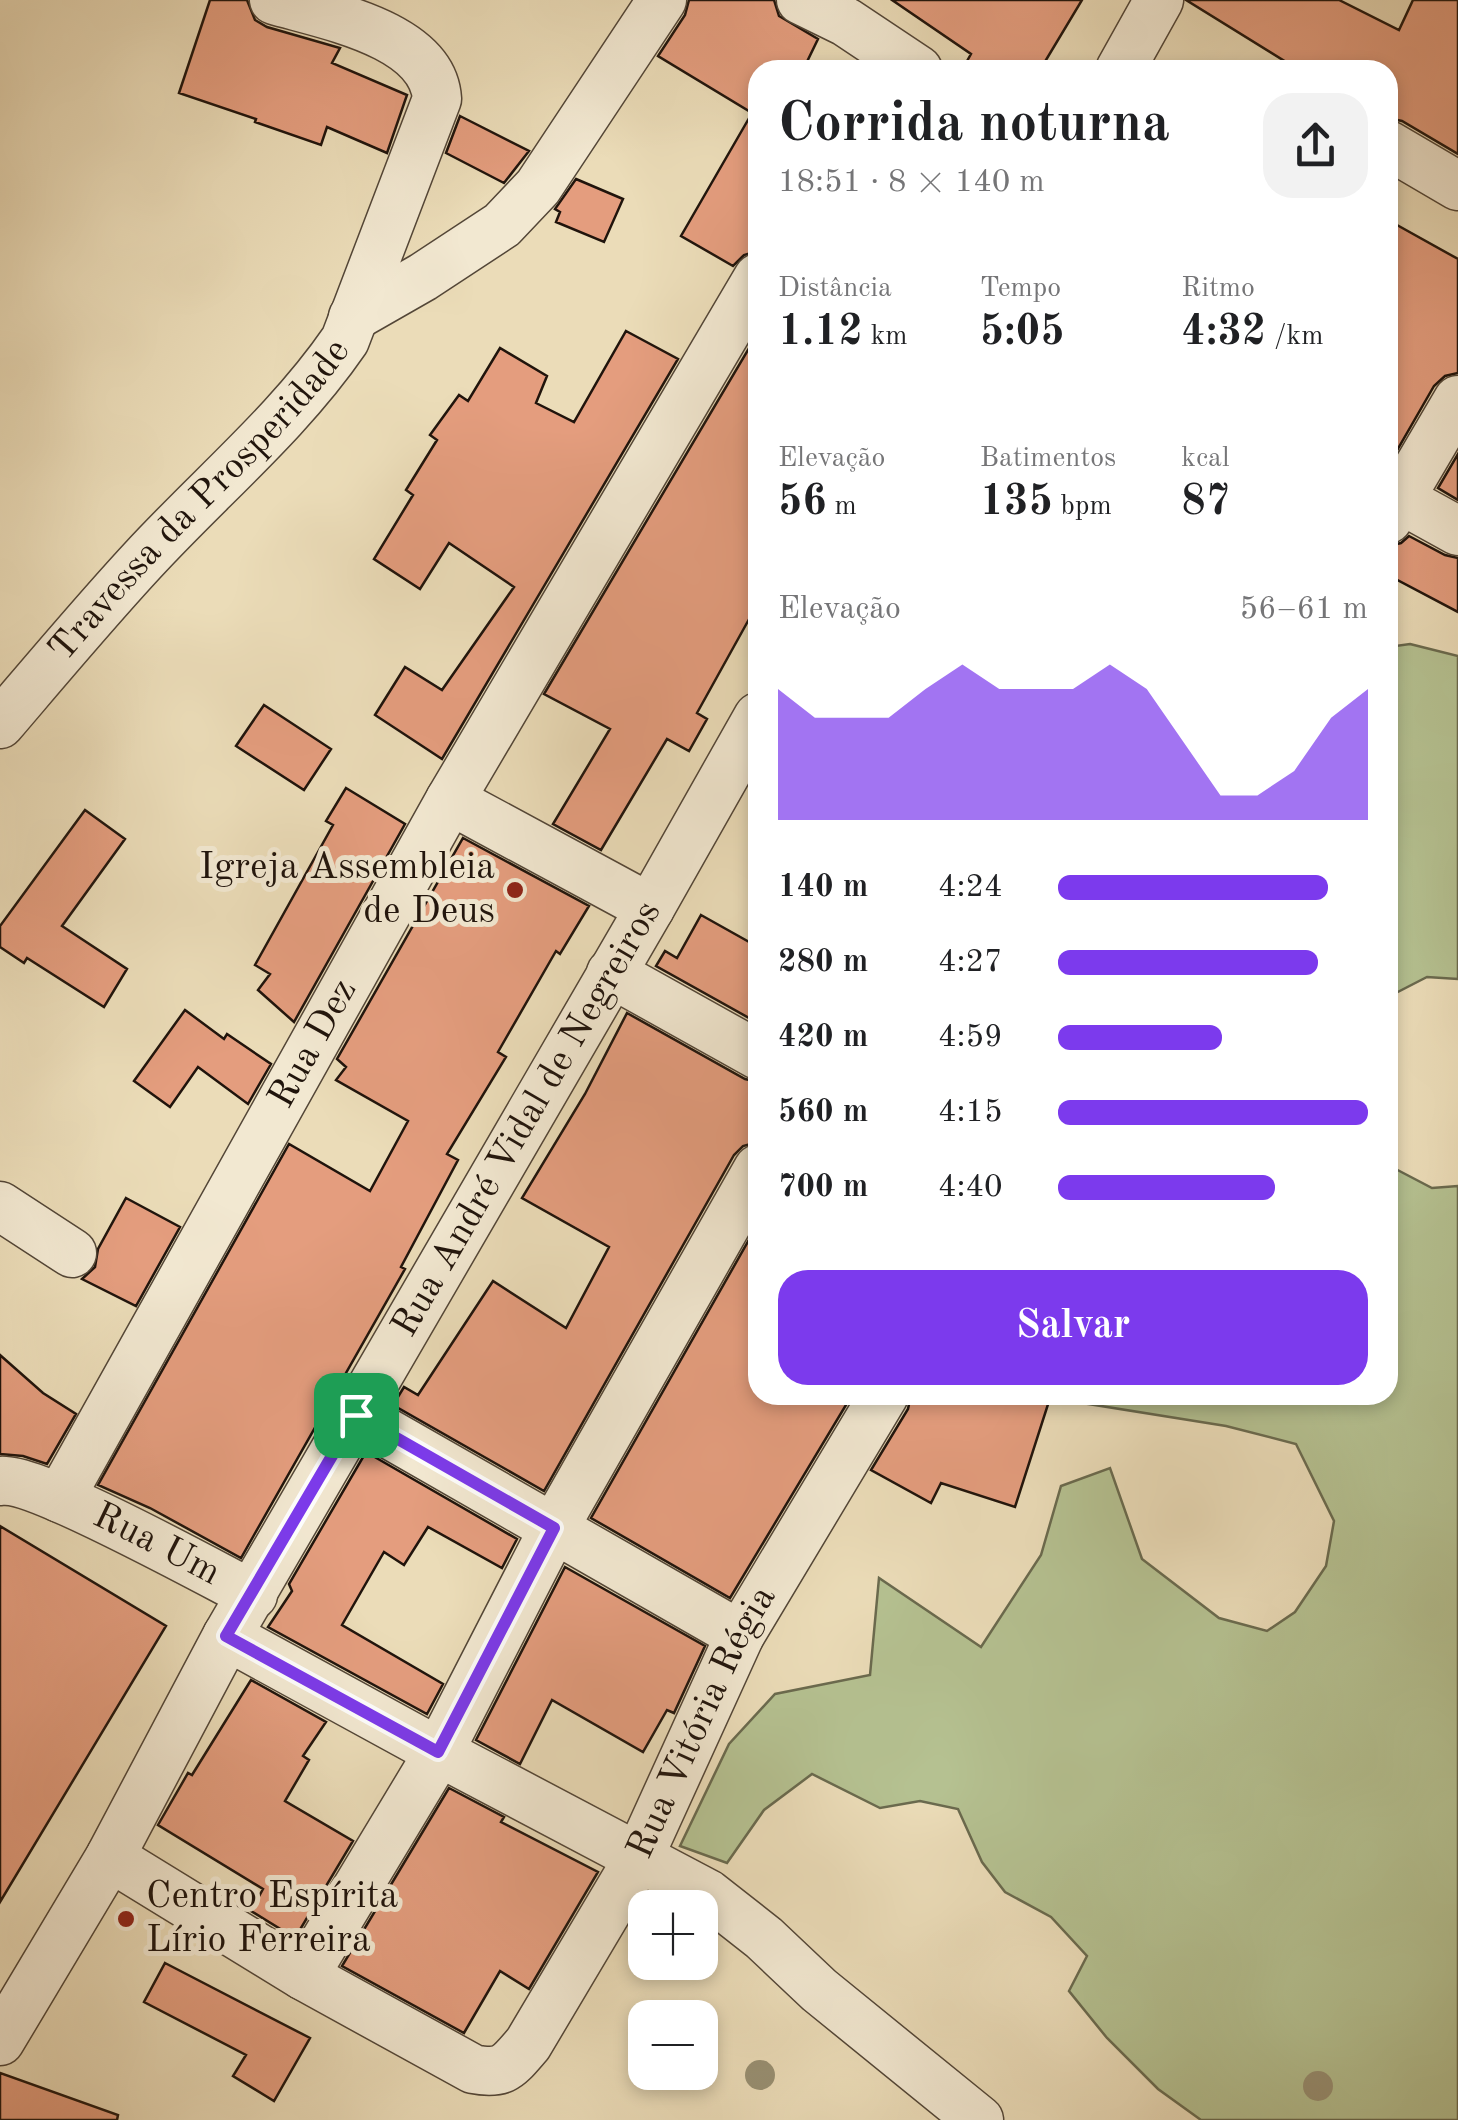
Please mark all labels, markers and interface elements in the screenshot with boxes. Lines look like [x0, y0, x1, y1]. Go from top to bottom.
button: share [1263, 93, 1368, 198]
text: Corrida noturna [778, 98, 1170, 153]
text: 18:51 · 8 × 140 m [778, 167, 1045, 199]
text: Distância [778, 275, 892, 303]
text: Tempo [980, 275, 1061, 303]
text: Ritmo [1181, 275, 1255, 303]
text: 1.12 [778, 312, 863, 354]
text: 5:05 [980, 312, 1065, 354]
text: 4:32 [1181, 312, 1266, 354]
text: km [863, 323, 907, 351]
text: /km [1266, 323, 1323, 351]
street label: Travessa da Prosperidade [43, 333, 358, 669]
text: Elevação [778, 445, 885, 473]
text: Batimentos [980, 445, 1116, 473]
text: kcal [1181, 445, 1230, 473]
text: 56 [778, 482, 827, 524]
text: 135 [980, 482, 1053, 524]
text: 87 [1181, 482, 1230, 524]
text: m [827, 493, 857, 521]
text: bpm [1053, 493, 1112, 521]
text: Elevação [778, 594, 901, 626]
text: 56–61 m [1240, 594, 1368, 626]
place label: Igreja Assembleia de Deus [199, 849, 495, 931]
text: 140 m [778, 872, 868, 904]
text: 4:24 [938, 872, 1003, 904]
marker: Igreja Assembleia de Deus [504, 879, 526, 901]
street label: Rua André Vidal de Negreiros [386, 895, 669, 1344]
text: 280 m [778, 947, 868, 979]
text: 4:27 [938, 947, 1003, 979]
street label: Rua Dez [263, 973, 365, 1115]
text: 420 m [778, 1022, 868, 1054]
text: 4:59 [938, 1022, 1003, 1054]
text: 560 m [778, 1097, 868, 1129]
text: 4:15 [938, 1097, 1003, 1129]
text: 700 m [778, 1172, 868, 1204]
text: 4:40 [938, 1172, 1003, 1204]
button: Salvar [778, 1270, 1368, 1385]
pin [314, 1373, 399, 1458]
icon: arrive [329, 1388, 384, 1443]
street label: Rua Um [87, 1497, 226, 1593]
street label: Rua Vitória Régia [622, 1580, 784, 1865]
place label: Centro Espírita Lírio Ferreira [146, 1878, 399, 1960]
map controls [628, 1890, 718, 2090]
button: + [628, 1890, 718, 1980]
marker: Centro Espírita Lírio Ferreira [115, 1908, 137, 1930]
button: − [628, 2000, 718, 2090]

